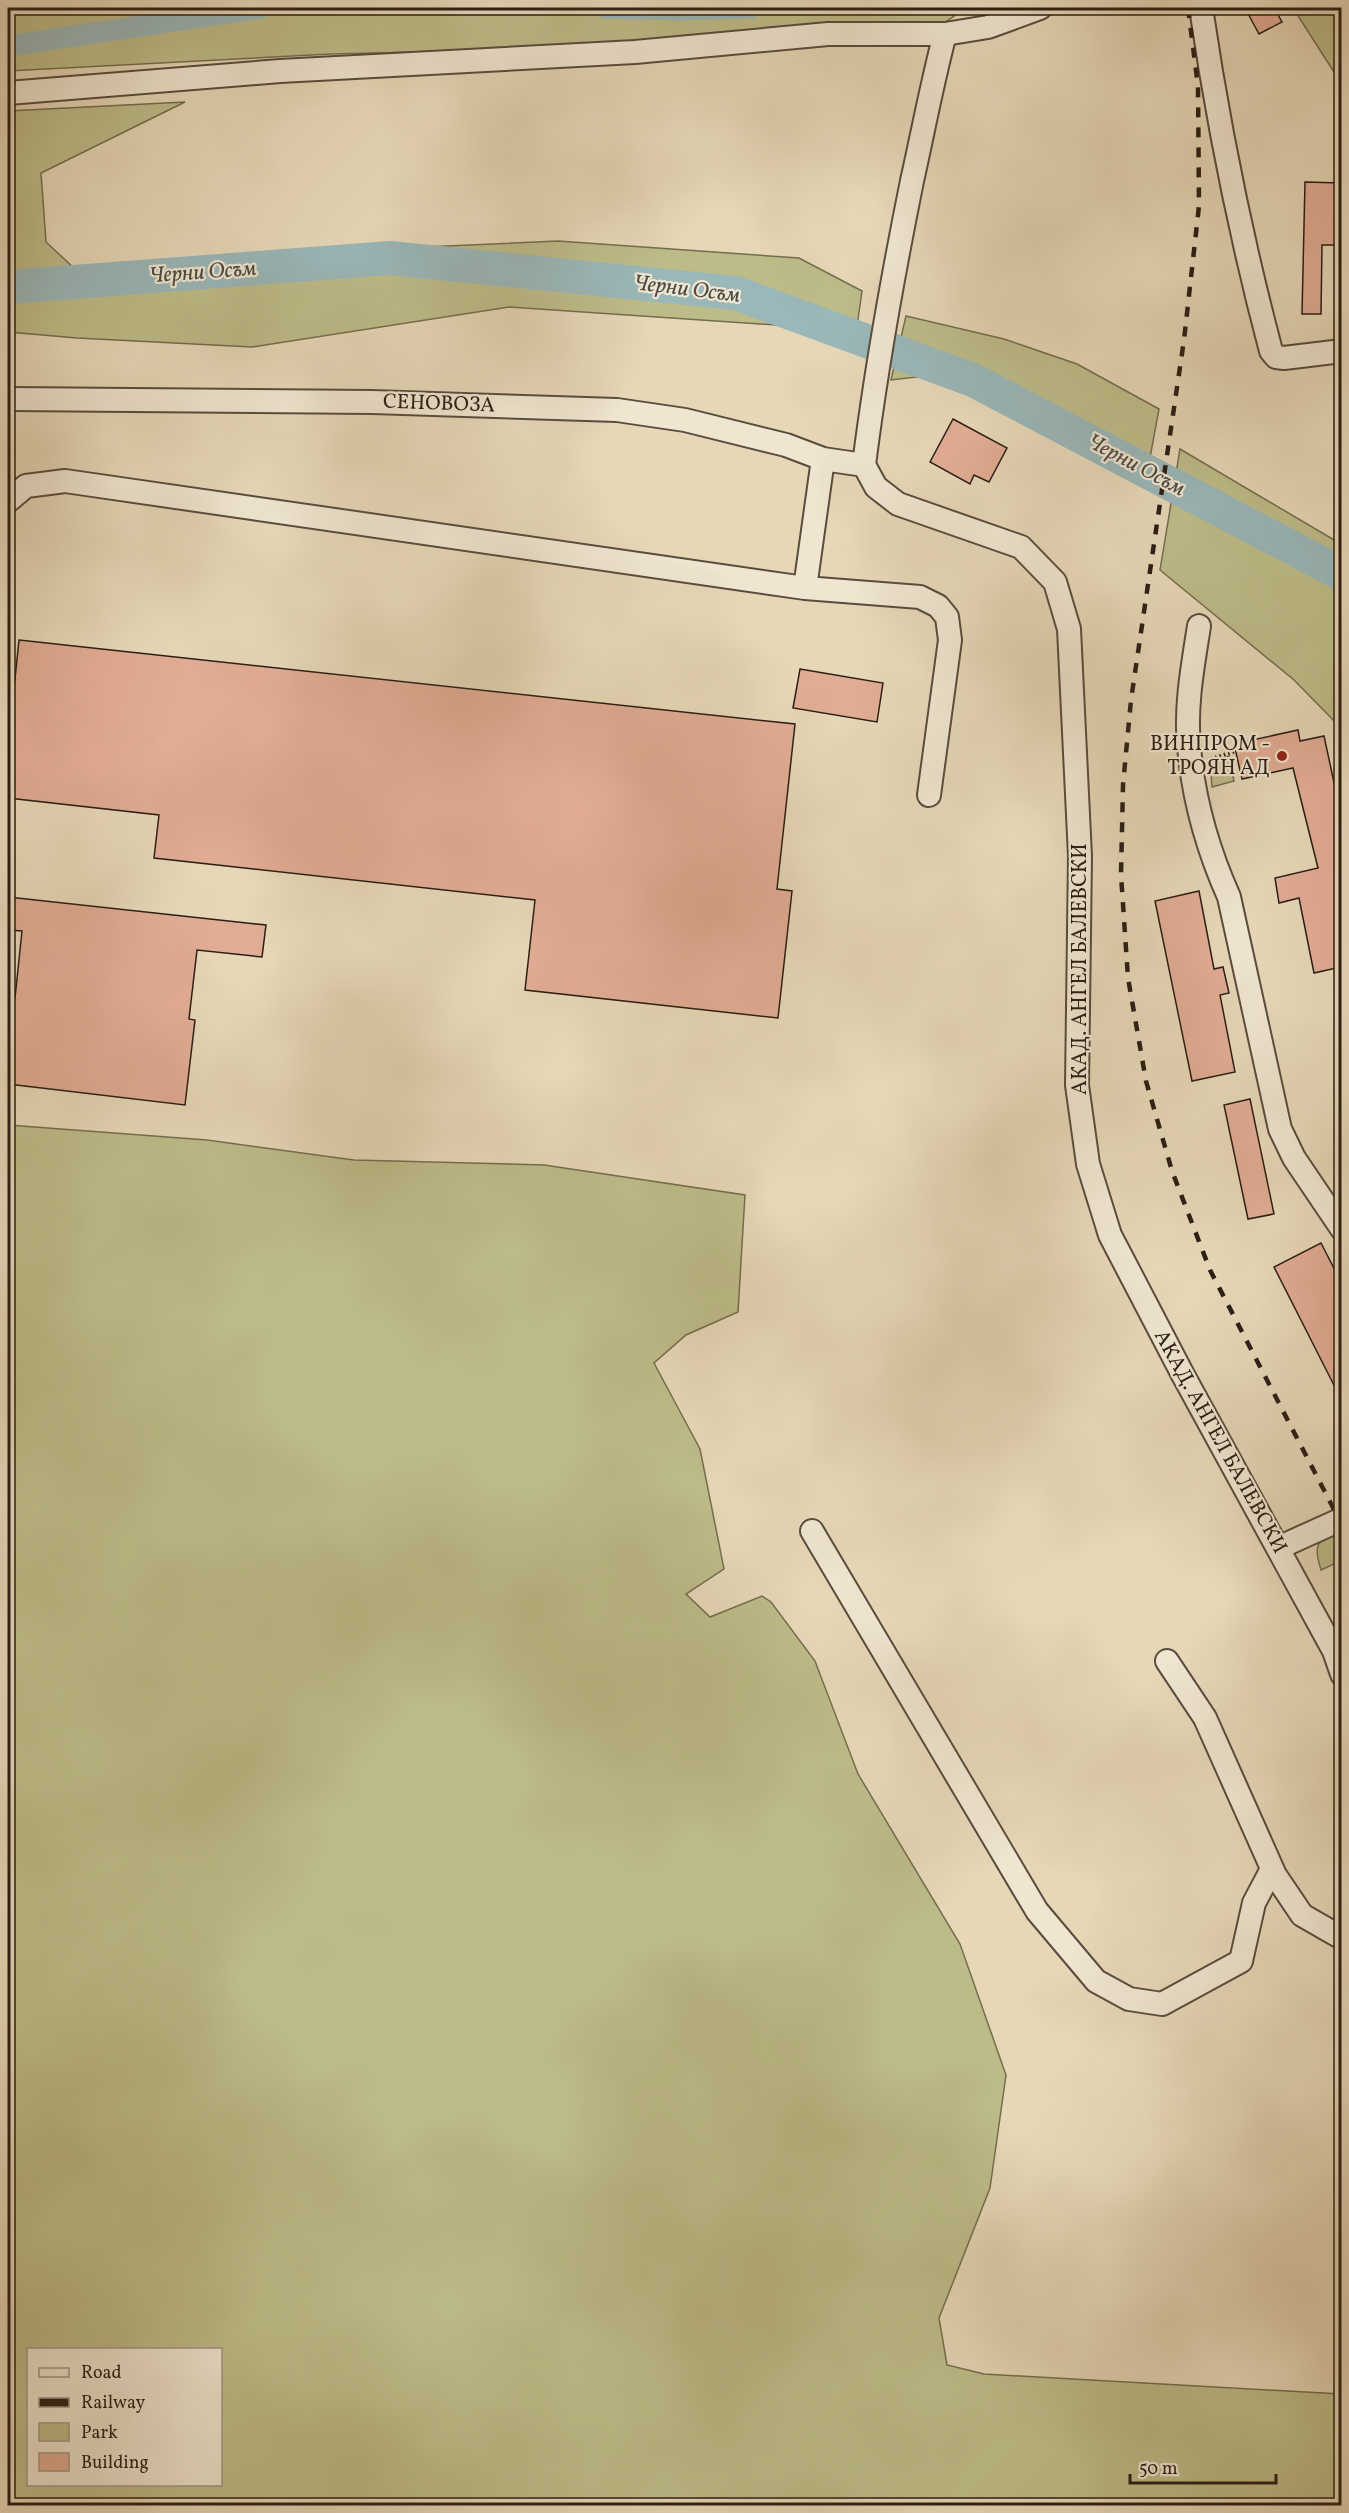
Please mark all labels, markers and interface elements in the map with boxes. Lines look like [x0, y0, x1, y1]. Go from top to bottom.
water label: Черни Осъм [148, 254, 258, 292]
water label: Черни Осъм [632, 268, 742, 312]
street label: СЕНОВОЗА [382, 388, 496, 420]
water label: Черни Осъм [1081, 427, 1191, 505]
place label: ВИНПРОМ - ТРОЯН АД [1150, 730, 1270, 783]
marker: ВИНПРОМ - ТРОЯН АД [1275, 749, 1289, 763]
street label: АКАД. АНГЕЛ БАЛЕВСКИ [1066, 843, 1095, 1095]
street label: АКАД. АНГЕЛ БАЛЕВСКИ [1146, 1325, 1294, 1559]
legend [27, 2348, 222, 2486]
text: Road [81, 2361, 122, 2386]
text: Railway [81, 2391, 145, 2416]
text: Park [81, 2421, 118, 2446]
scale bar [1130, 2447, 1276, 2485]
text: Building [81, 2451, 149, 2476]
text: 50 m [1139, 2457, 1178, 2482]

